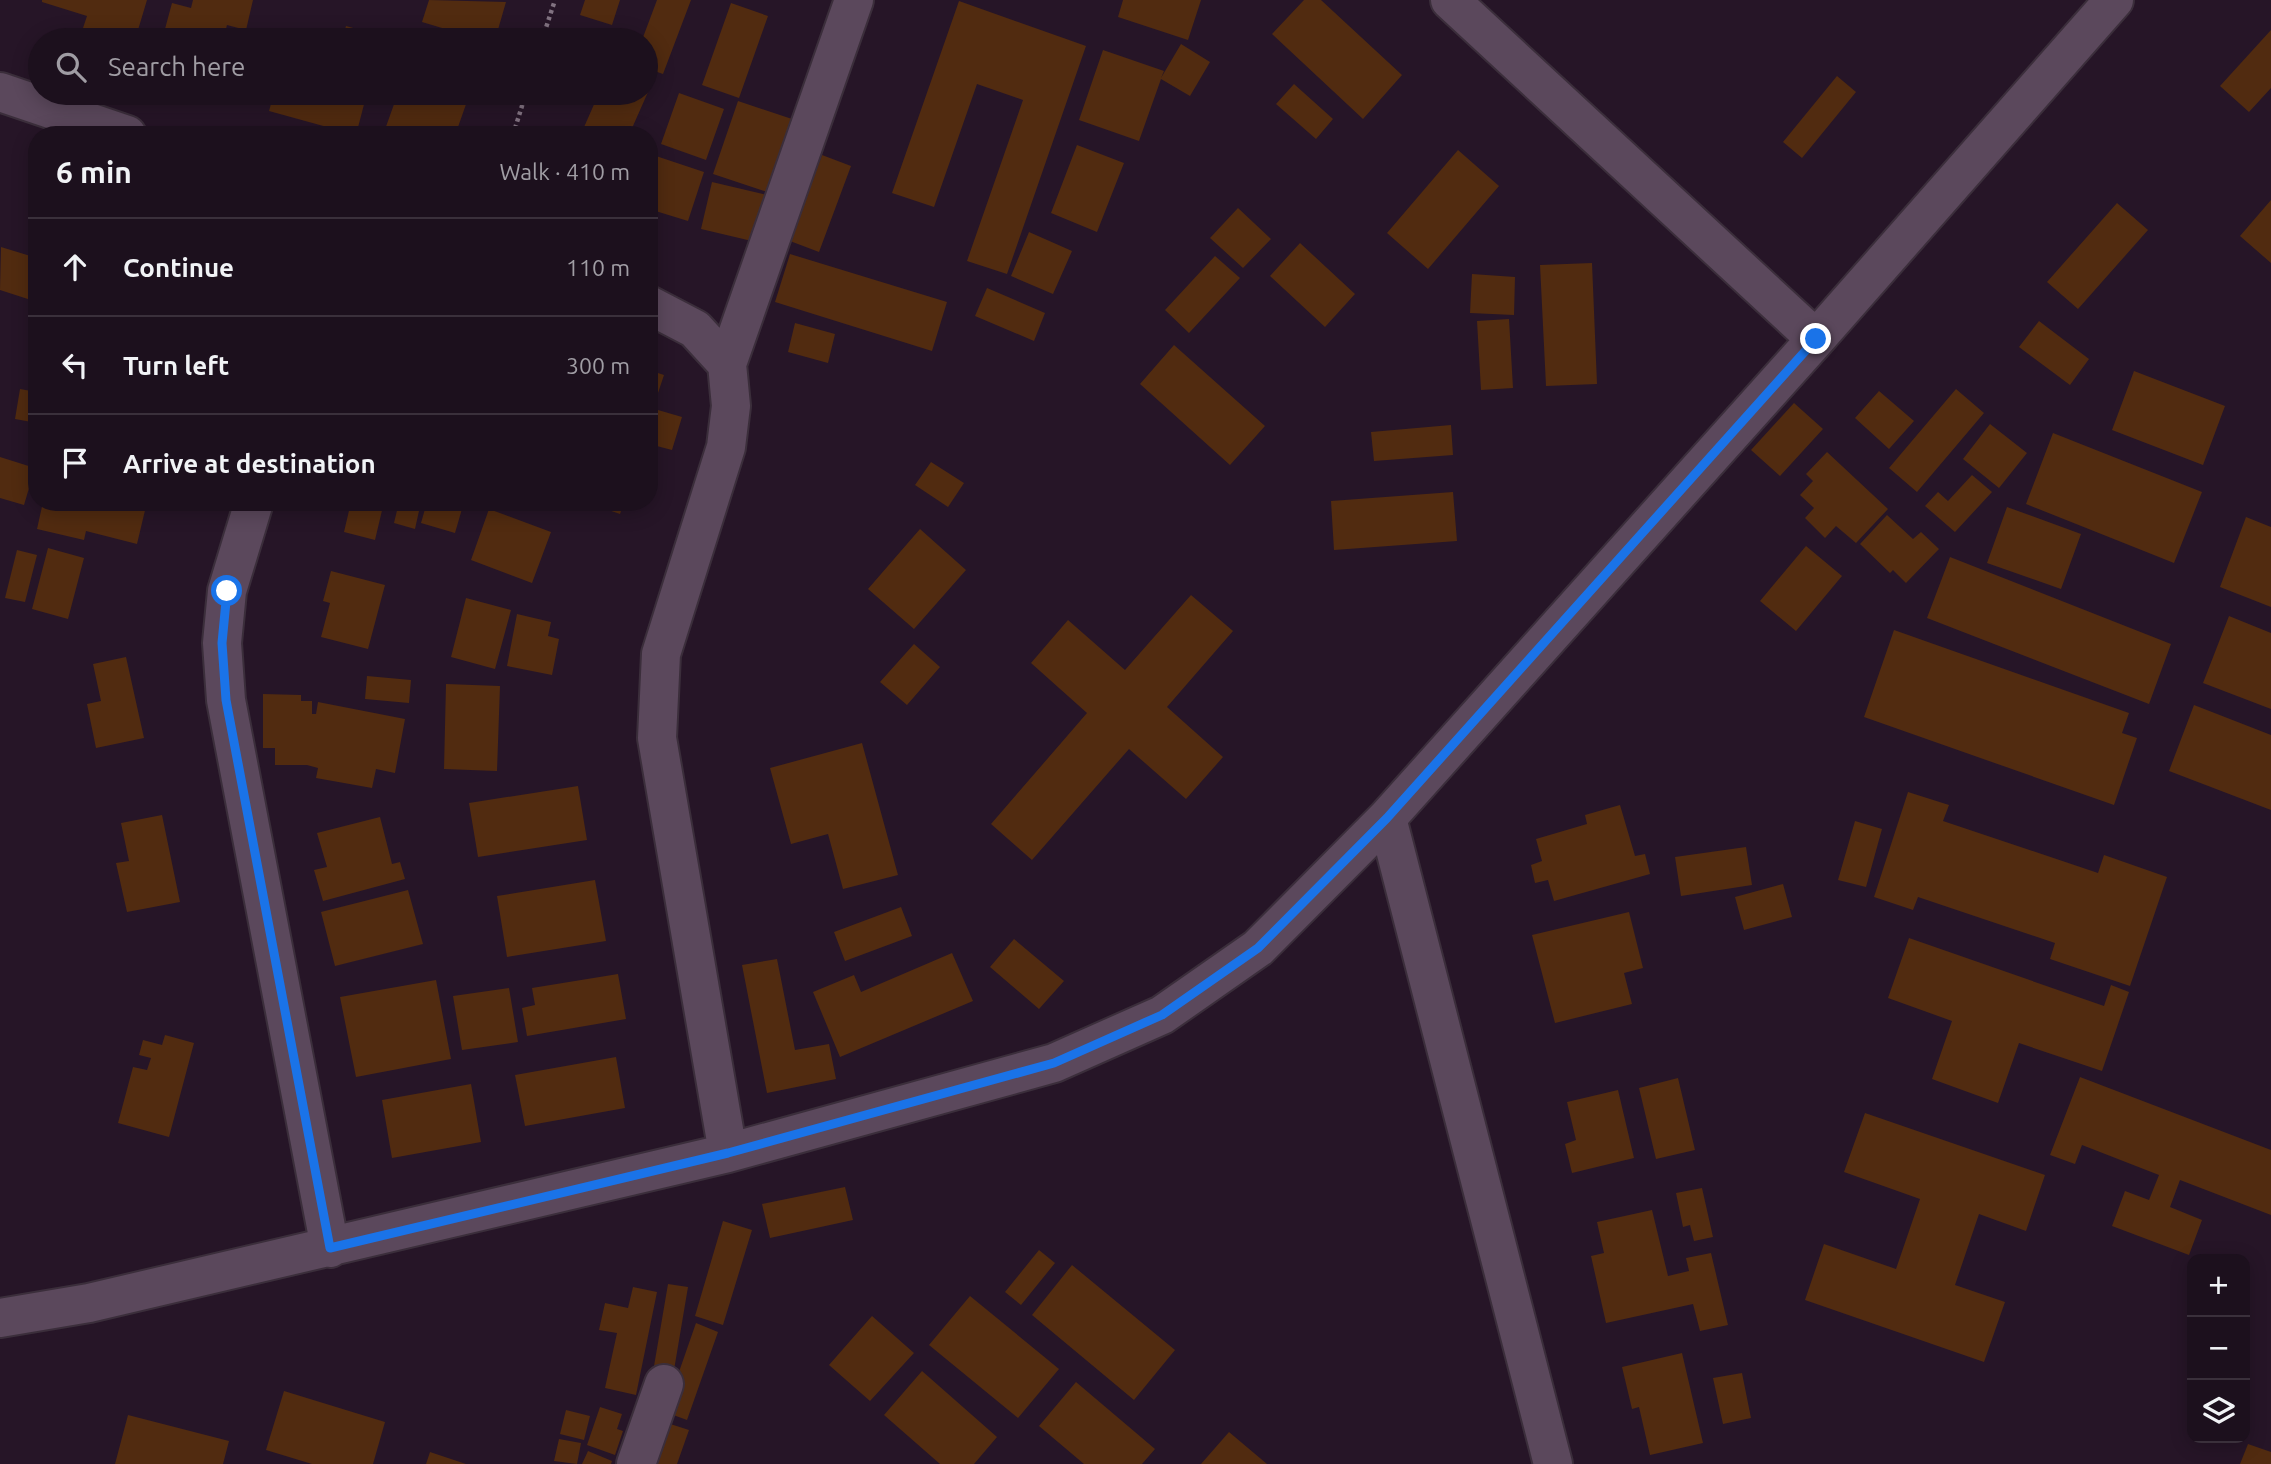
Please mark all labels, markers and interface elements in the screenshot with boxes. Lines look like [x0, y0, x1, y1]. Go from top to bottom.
search box [28, 28, 658, 105]
icon: search [52, 48, 90, 86]
text: Search here [108, 52, 245, 81]
text: 6 min [56, 155, 132, 189]
text: Walk · 410 m [499, 159, 630, 184]
icon: ahead [56, 248, 94, 286]
text: Continue [123, 253, 234, 282]
text: 110 m [566, 255, 630, 280]
route end [1800, 323, 1831, 354]
icon: left [56, 346, 94, 384]
text: Turn left [123, 351, 229, 380]
text: 300 m [566, 353, 630, 378]
icon: arrive [56, 444, 94, 482]
text: Arrive at destination [123, 449, 376, 478]
route start [211, 575, 242, 606]
map controls [2187, 1254, 2250, 1443]
button: + [2187, 1254, 2250, 1317]
button: − [2187, 1317, 2250, 1380]
button: layers [2187, 1380, 2250, 1443]

